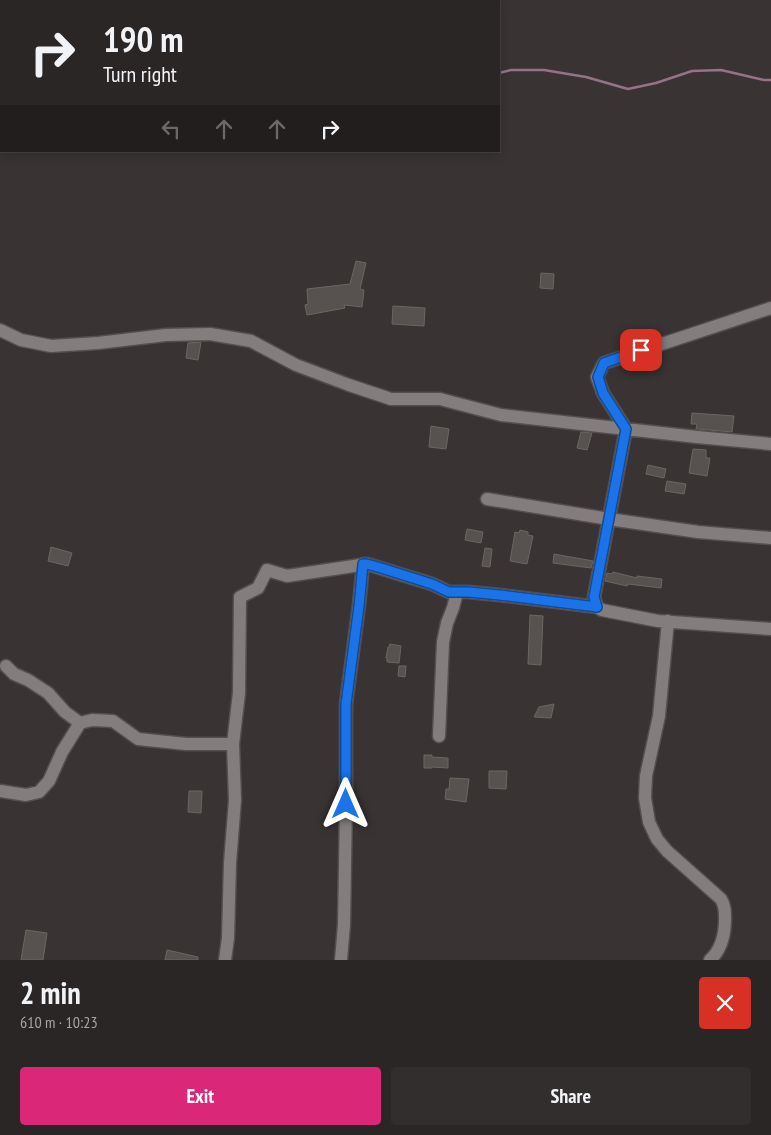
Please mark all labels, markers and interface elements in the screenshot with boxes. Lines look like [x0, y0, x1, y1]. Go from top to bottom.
text: 190 m [103, 16, 184, 62]
icon: right [20, 20, 85, 85]
text: Turn right [103, 60, 177, 88]
icon: left [157, 115, 185, 143]
icon: ahead [210, 115, 238, 143]
icon: ahead [263, 115, 291, 143]
icon: right [316, 115, 344, 143]
pin [620, 329, 662, 371]
icon: arrive [627, 336, 655, 364]
position arrow [319, 777, 371, 829]
text: 2 min [20, 973, 81, 1012]
button: close [699, 977, 751, 1029]
text: 610 m · 10:23 [20, 1012, 98, 1032]
button: Exit [20, 1067, 381, 1125]
button: Share [391, 1067, 751, 1125]

